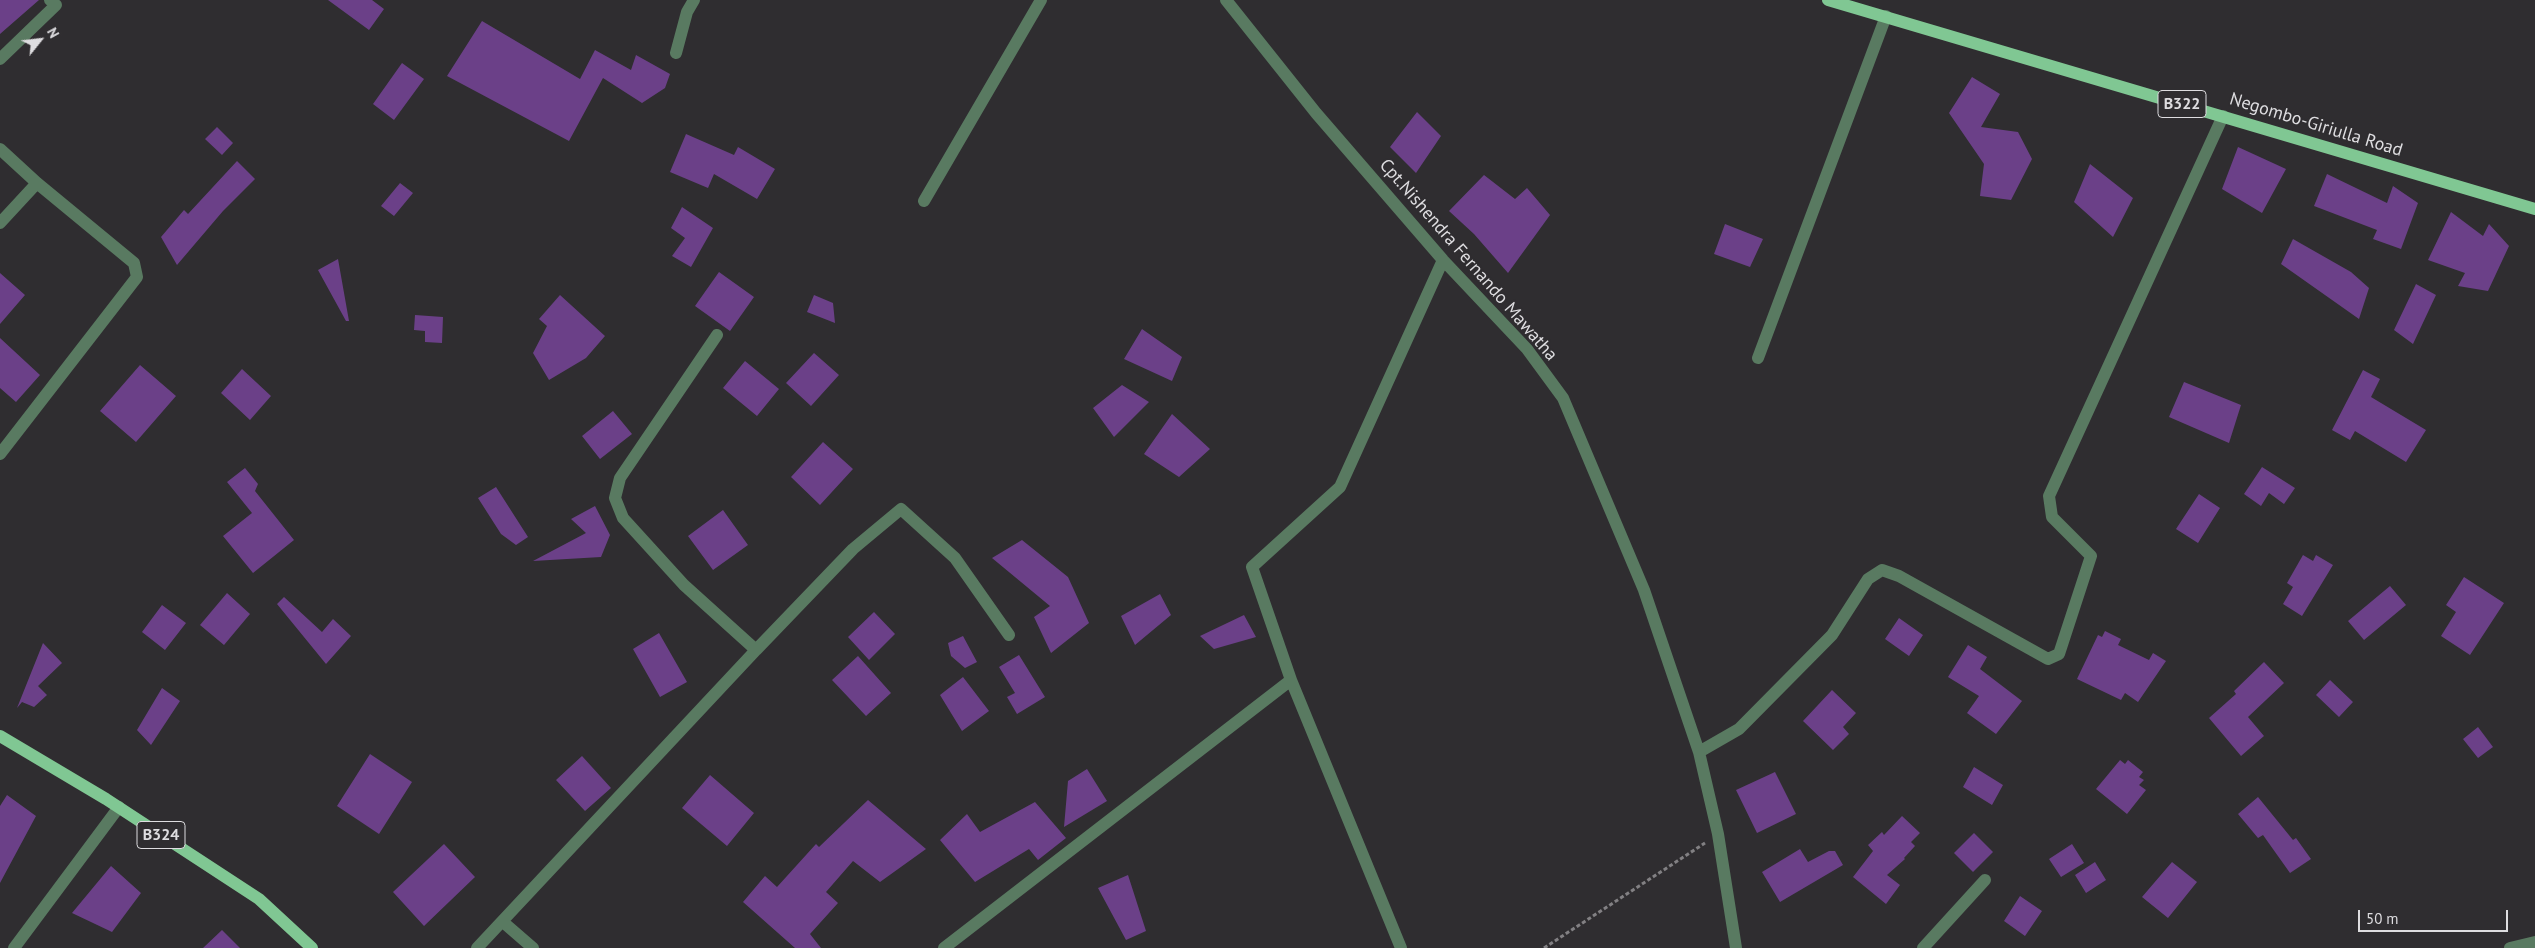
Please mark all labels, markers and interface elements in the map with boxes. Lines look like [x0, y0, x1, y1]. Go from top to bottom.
north arrow [15, 15, 65, 65]
text: N [43, 24, 63, 41]
street label: Negombo-Giriulla Road [2227, 88, 2405, 162]
road number: B322 [2158, 90, 2206, 118]
street label: Cpt.Nishendra Fernando Mawatha [1374, 155, 1562, 365]
road number: B324 [137, 822, 185, 848]
scale bar [2360, 900, 2510, 932]
text: 50 m [2366, 909, 2399, 928]

